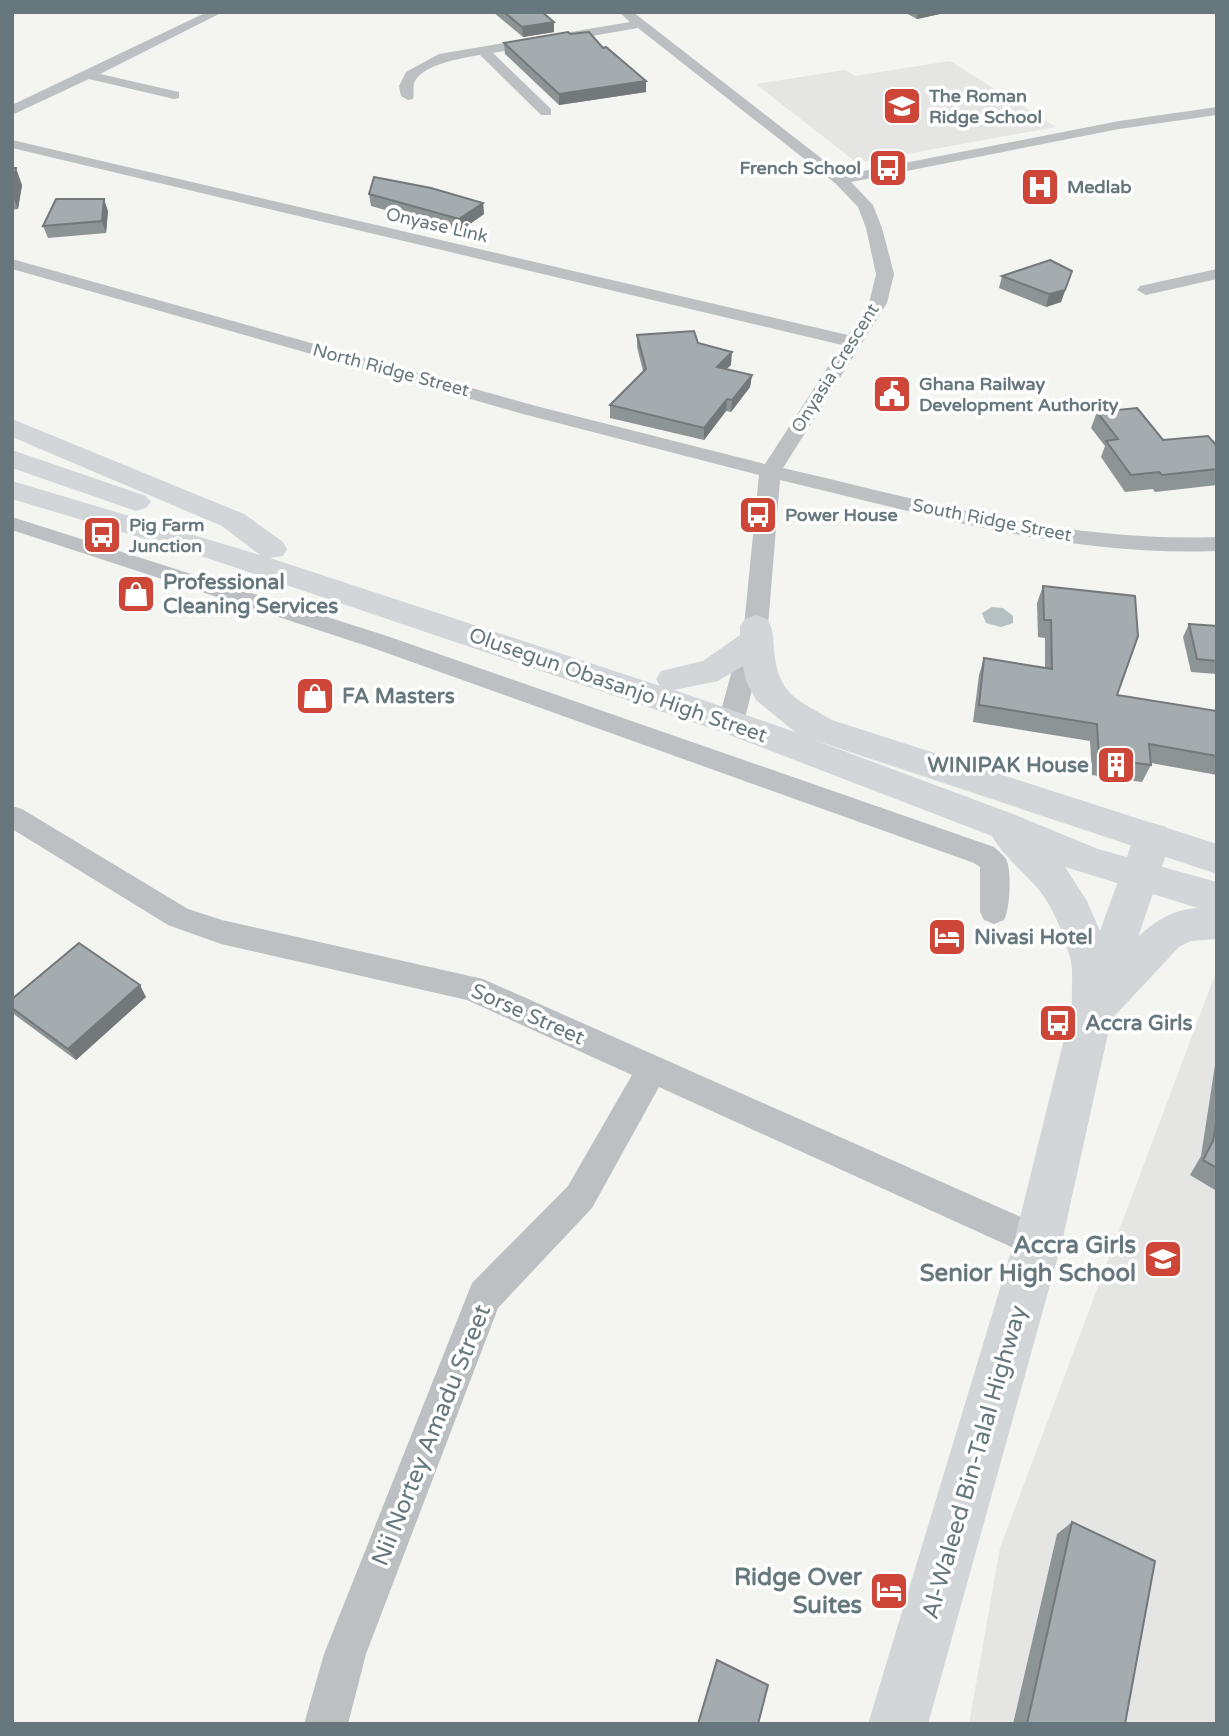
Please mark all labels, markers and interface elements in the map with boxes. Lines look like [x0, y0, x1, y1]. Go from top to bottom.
school or university icon: The Roman Ridge School [881, 85, 923, 127]
place label: The Roman Ridge School [928, 85, 1042, 128]
bus stop icon: French School [867, 147, 909, 189]
place label: French School [740, 157, 861, 179]
hospital icon: Medlab [1019, 166, 1061, 208]
place label: Medlab [1067, 176, 1132, 198]
street label: Onyase Link [384, 203, 490, 247]
street label: Onyasia Crescent [786, 299, 884, 437]
street label: North Ridge Street [310, 339, 472, 401]
public building icon: Ghana Railway Development Authority [871, 373, 913, 415]
place label: Ghana Railway Development Authority [919, 373, 1119, 416]
bus stop icon: Power House [737, 494, 779, 536]
street label: South Ridge Street [910, 494, 1074, 546]
place label: Power House [785, 504, 898, 526]
bus stop icon: Pig Farm Junction [81, 514, 123, 556]
place label: Pig Farm Junction [128, 514, 205, 557]
place label: Professional Cleaning Services [163, 570, 338, 619]
shop icon: Professional Cleaning Services [115, 573, 157, 615]
street label: Olusegun Obasanjo High Street [465, 623, 770, 748]
shop icon: FA Masters [294, 675, 336, 717]
place label: FA Masters [342, 684, 455, 709]
building icon: WINIPAK House [1095, 744, 1137, 786]
place label: WINIPAK House [927, 753, 1089, 778]
hotel icon: Nivasi Hotel [926, 916, 968, 958]
place label: Nivasi Hotel [974, 925, 1093, 950]
street label: Sorse Street [467, 978, 588, 1051]
bus stop icon: Accra Girls [1037, 1002, 1079, 1044]
place label: Accra Girls [1085, 1011, 1193, 1036]
place label: Accra Girls Senior High School [920, 1231, 1136, 1288]
school or university icon: Accra Girls Senior High School [1142, 1238, 1184, 1280]
street label: Nii Nortey Amadu Street [366, 1300, 497, 1570]
street label: Al-Waleed Bin-Talal Highway [916, 1302, 1033, 1622]
place label: Ridge Over Suites [734, 1563, 863, 1620]
hotel icon: Ridge Over Suites [868, 1570, 910, 1612]

